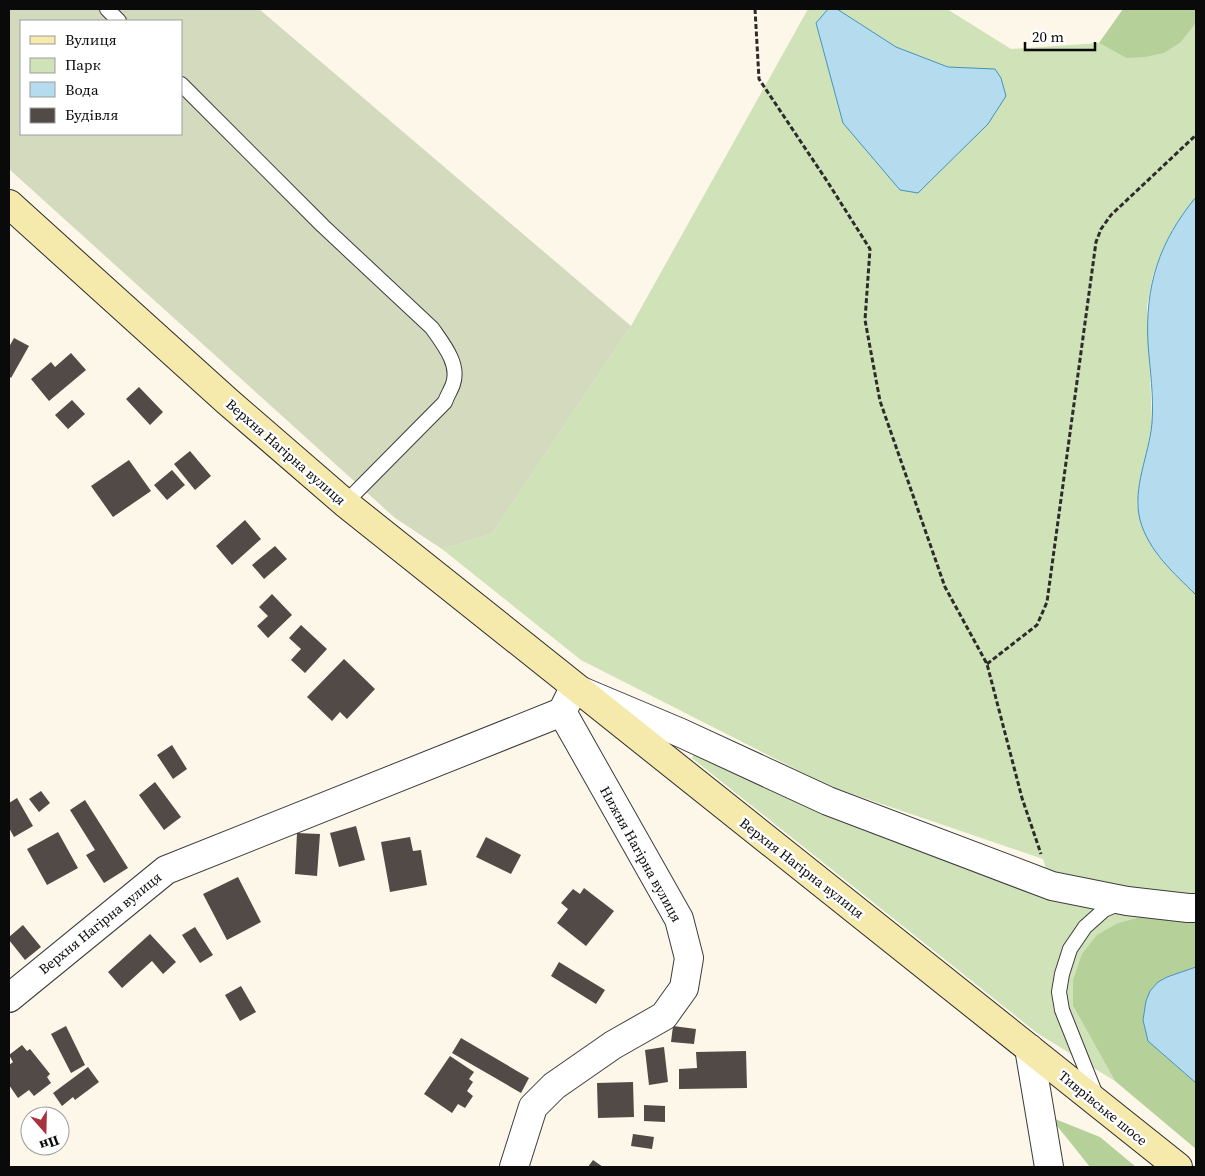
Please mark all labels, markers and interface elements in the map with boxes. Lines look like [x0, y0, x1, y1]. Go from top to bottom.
legend [20, 20, 182, 135]
scale bar [1025, 20, 1095, 52]
text: 20 m [1032, 26, 1064, 47]
text: Вулиця [65, 29, 117, 50]
text: Парк [65, 54, 101, 75]
text: Вода [65, 79, 99, 100]
text: Будівля [65, 104, 118, 125]
street label: Верхня Нагірна вулиця [222, 394, 350, 510]
street label: Нижня Нагірна вулиця [595, 782, 687, 926]
street label: Верхня Нагірна вулиця [736, 813, 868, 923]
street label: Верхня Нагірна вулиця [34, 867, 166, 979]
street label: Тиврівське шосе [1054, 1066, 1152, 1150]
north arrow [20, 1106, 70, 1156]
text: Пн [37, 1130, 62, 1156]

